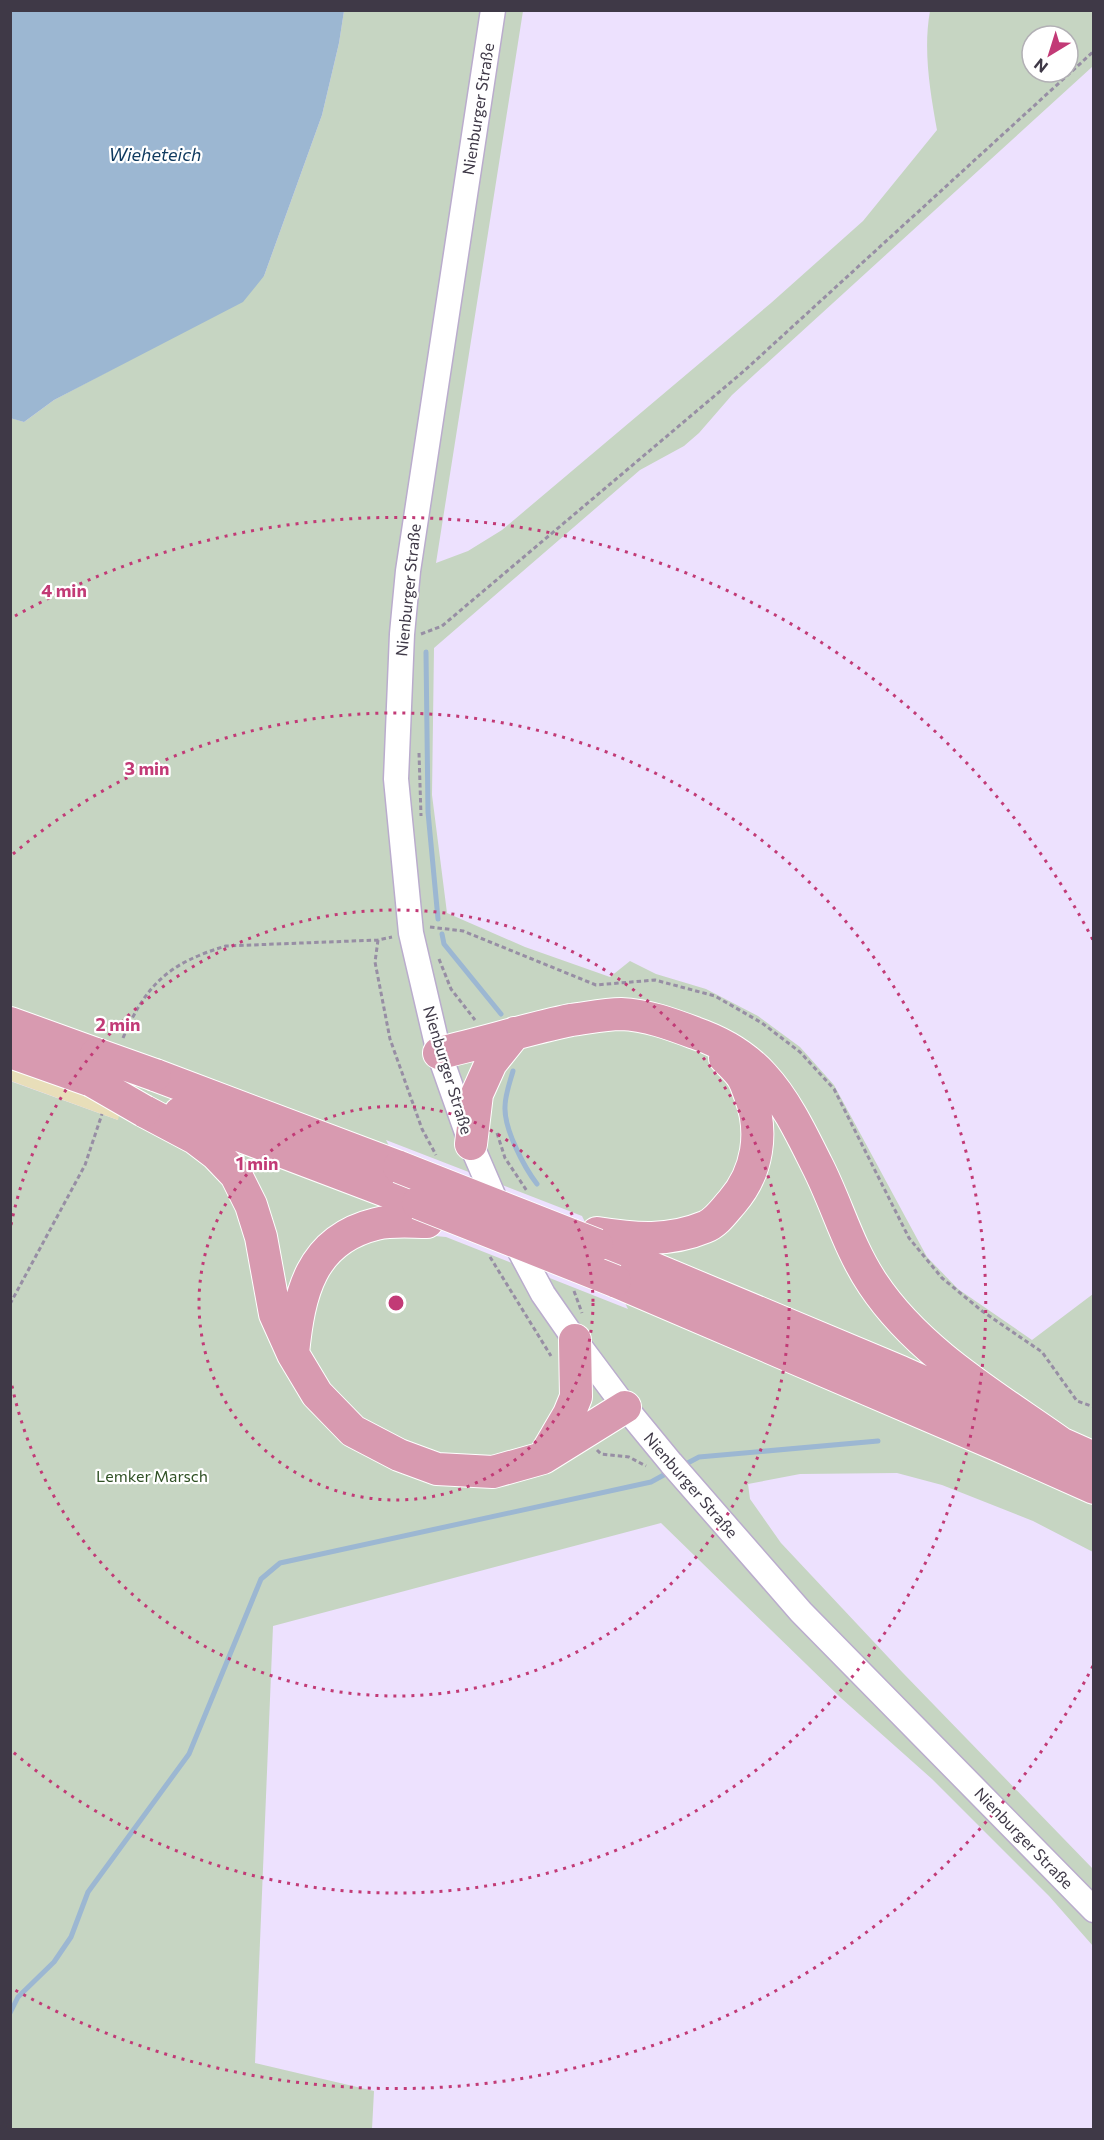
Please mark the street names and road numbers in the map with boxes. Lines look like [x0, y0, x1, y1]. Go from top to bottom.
street label: Nienburger Straße [458, 41, 497, 176]
street label: Nienburger Straße [391, 523, 424, 657]
street label: Nienburger Straße [420, 1003, 477, 1136]
street label: Nienburger Straße [640, 1428, 742, 1541]
street label: Nienburger Straße [971, 1783, 1078, 1892]

